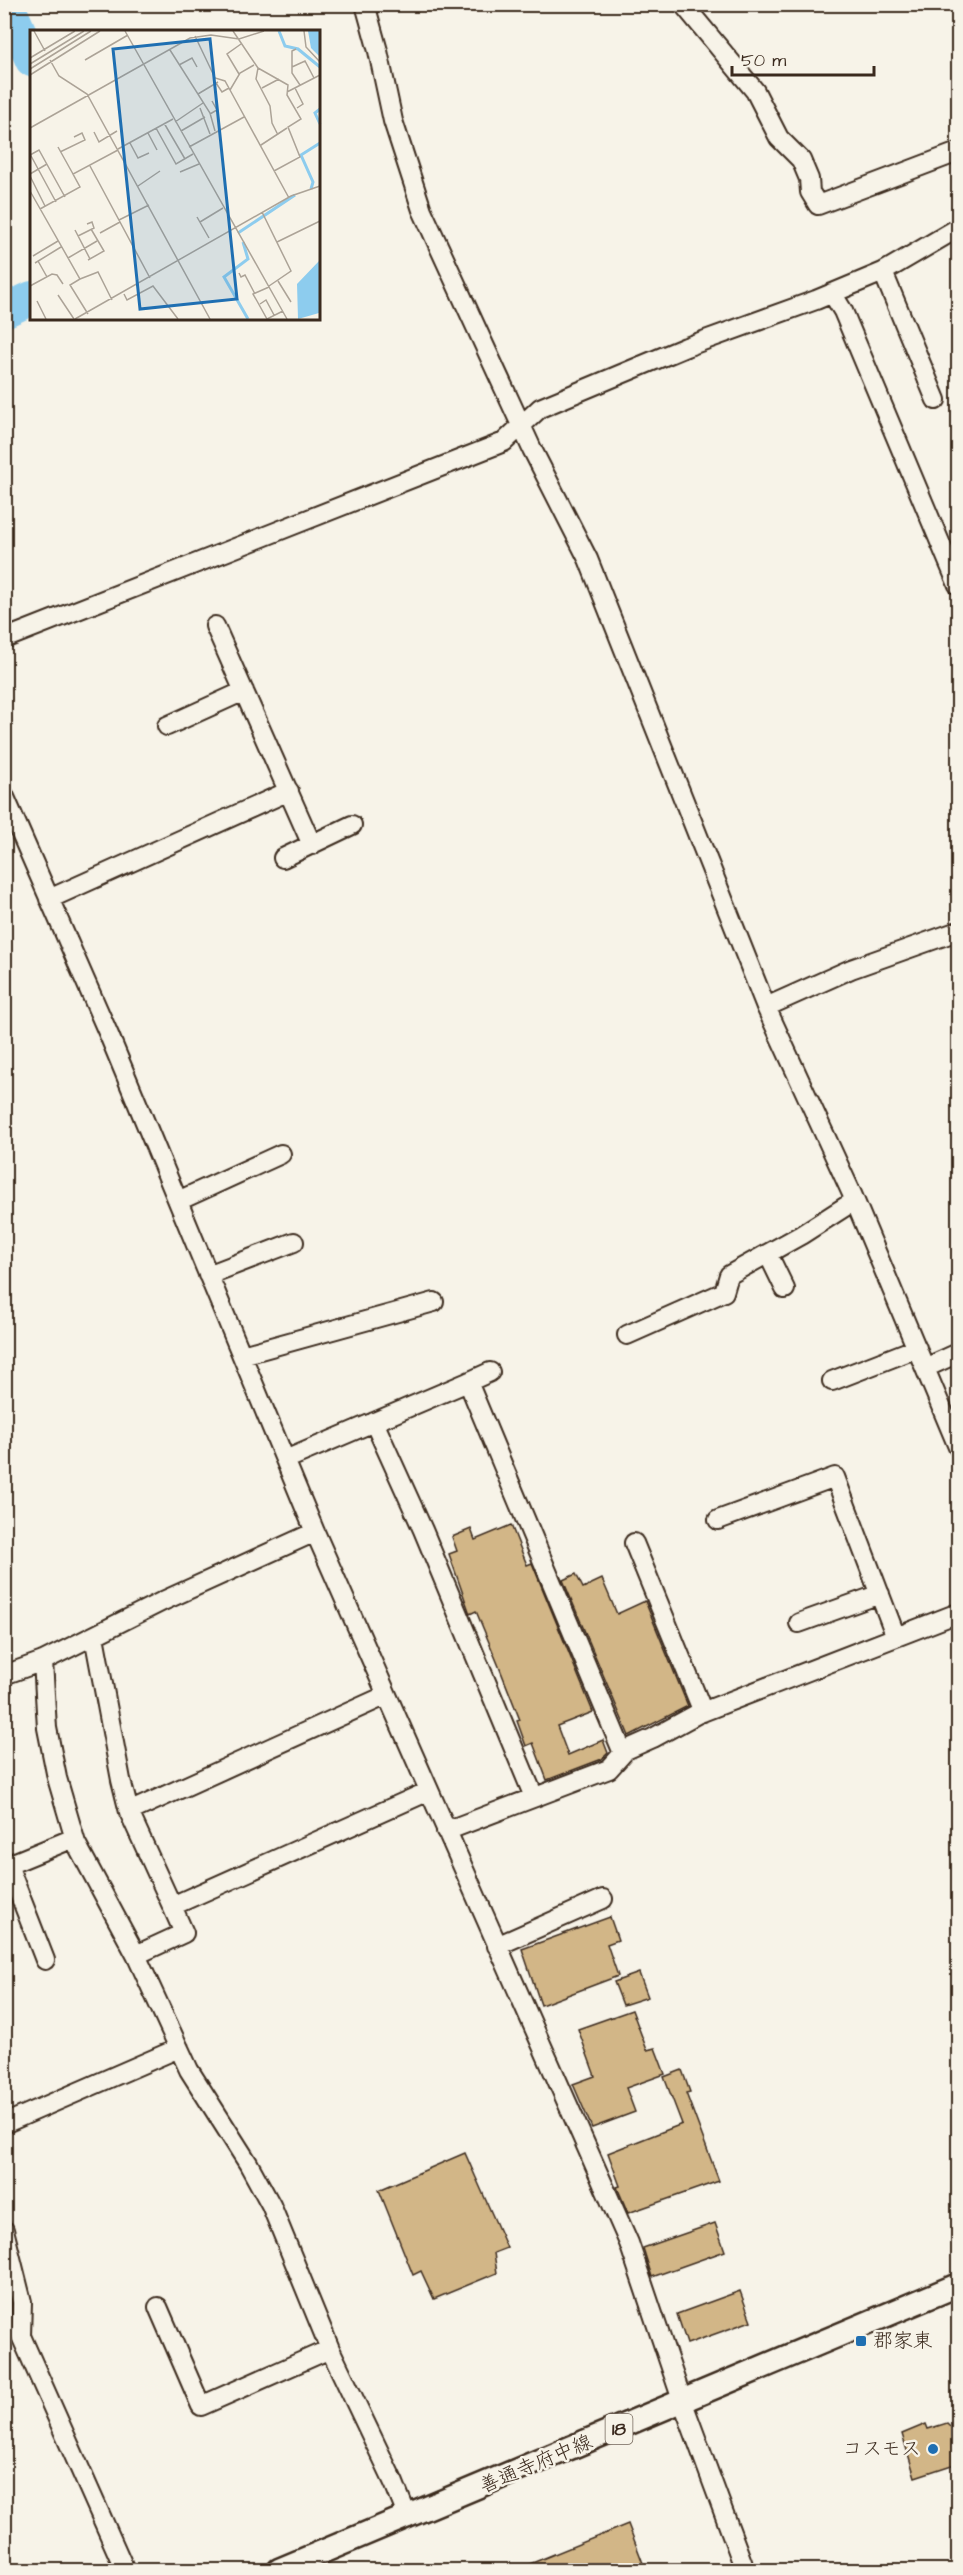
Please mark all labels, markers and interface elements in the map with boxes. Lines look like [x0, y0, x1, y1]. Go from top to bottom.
inset map [30, 30, 320, 320]
scale bar [732, 39, 874, 77]
text: 50 m [741, 48, 786, 73]
place label: 郡家東 [873, 2327, 933, 2355]
marker: 郡家東 [854, 2334, 868, 2348]
road number: 18 [606, 2414, 632, 2444]
street label: 善通寺府中線 [475, 2428, 597, 2500]
place label: コスモス [842, 2435, 921, 2463]
marker: コスモス [926, 2442, 940, 2456]

